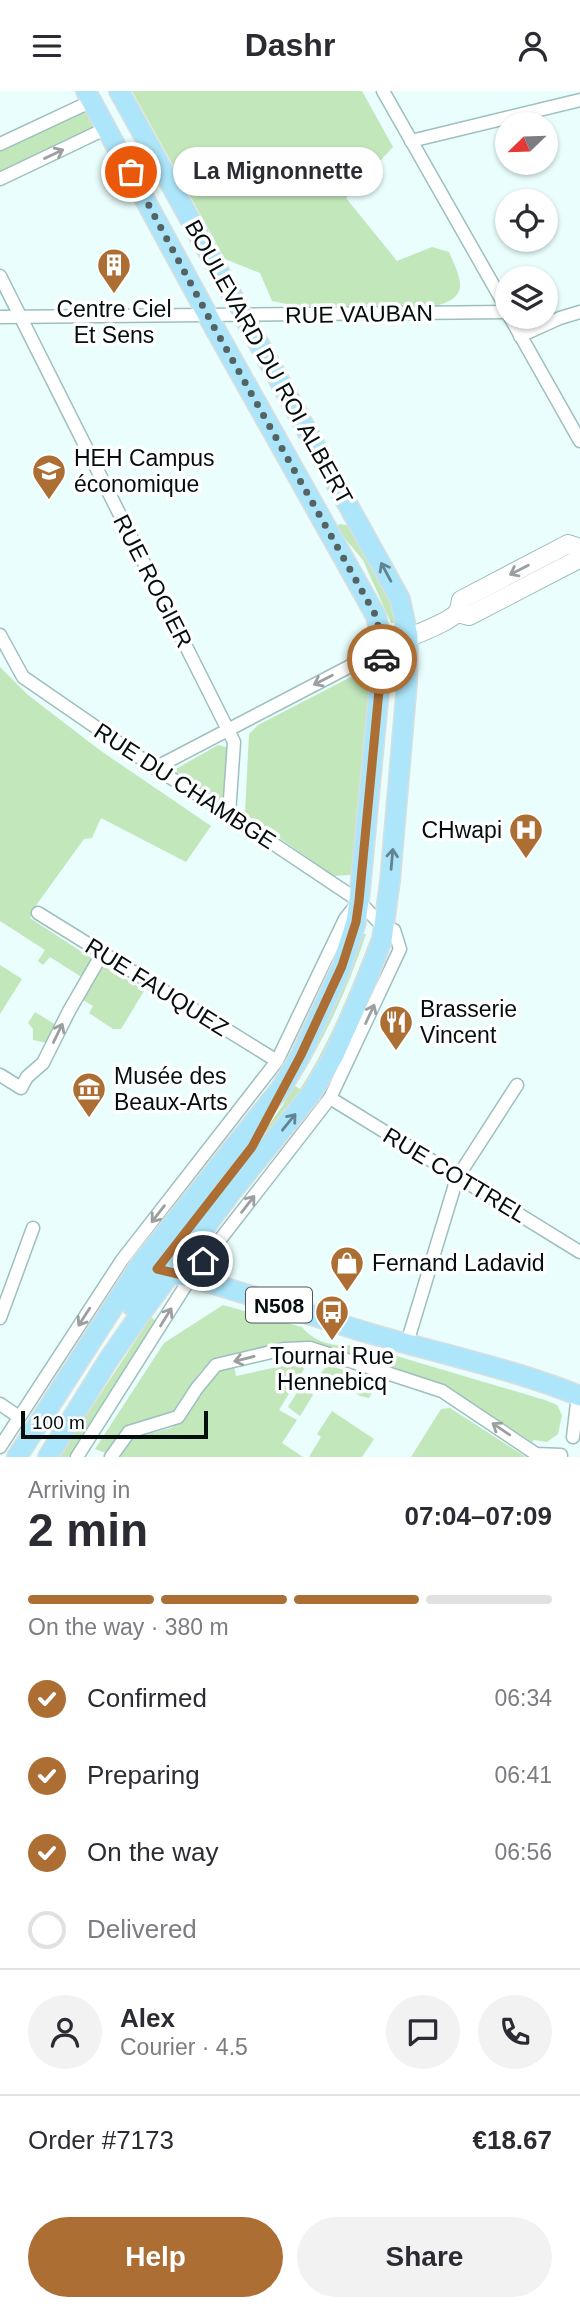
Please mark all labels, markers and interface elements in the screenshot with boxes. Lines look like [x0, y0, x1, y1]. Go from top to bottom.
icon: menu [28, 27, 66, 65]
text: Dashr [245, 27, 335, 63]
icon: person [514, 27, 552, 65]
north arrow [495, 112, 558, 175]
map controls [495, 112, 558, 329]
pin [101, 142, 161, 202]
one-way arrow [43, 147, 64, 160]
callout: La Mignonnette [173, 147, 383, 197]
icon: bag [112, 153, 150, 191]
text: La Mignonnette [193, 158, 363, 184]
button: locate [495, 189, 558, 252]
street label: BOULEVARD DU ROI ALBERT [180, 215, 358, 509]
building icon: Centre Ciel Et Sens [95, 246, 133, 295]
button: layers [495, 266, 558, 329]
place label: Centre Ciel Et Sens [56, 296, 172, 348]
street label: RUE VAUBAN [285, 300, 433, 328]
place label: HEH Campus économique [74, 445, 215, 497]
school or university icon: HEH Campus économique [30, 452, 68, 501]
street label: RUE ROGIER [108, 510, 198, 652]
one-way arrow [378, 563, 392, 583]
one-way arrow [509, 563, 529, 577]
courier [347, 624, 417, 694]
icon: car [363, 640, 401, 678]
one-way arrow [313, 674, 334, 687]
street label: RUE DU CHAMBGE [89, 718, 281, 854]
hospital icon: CHwapi [507, 811, 545, 860]
place label: CHwapi [421, 817, 502, 843]
one-way arrow [386, 849, 399, 871]
street label: RUE FAUQUEZ [81, 933, 233, 1041]
place label: Brasserie Vincent [420, 996, 517, 1048]
one-way arrow [364, 1003, 377, 1025]
restaurant icon: Brasserie Vincent [377, 1003, 415, 1052]
one-way arrow [52, 1023, 66, 1044]
place label: Musée des Beaux-Arts [114, 1063, 228, 1115]
museum icon: Musée des Beaux-Arts [70, 1070, 108, 1119]
one-way arrow [281, 1113, 296, 1132]
street label: RUE COTTREL [379, 1122, 531, 1228]
one-way arrow [241, 1195, 256, 1214]
one-way arrow [151, 1204, 166, 1222]
pin [173, 1231, 233, 1291]
icon: home [184, 1242, 222, 1280]
shop icon: Fernand Ladavid [328, 1244, 366, 1293]
place label: Fernand Ladavid [372, 1250, 545, 1276]
road number: N508 [246, 1287, 312, 1323]
bus stop icon: Tournai Rue Hennebicq [313, 1293, 351, 1342]
one-way arrow [77, 1306, 91, 1326]
one-way arrow [160, 1307, 174, 1327]
place label: Tournai Rue Hennebicq [270, 1343, 394, 1395]
one-way arrow [233, 1353, 255, 1366]
scale bar [21, 1408, 208, 1440]
text: 100 m [32, 1412, 85, 1433]
one-way arrow [491, 1422, 511, 1436]
text: Arriving in [28, 1477, 130, 1503]
text: 07:04–07:09 [405, 1501, 552, 1531]
text: 2 min [28, 1504, 148, 1556]
text: On the way · 380 m [28, 1614, 229, 1640]
icon: check [28, 1680, 66, 1718]
text: Confirmed [87, 1683, 207, 1713]
text: 06:34 [494, 1685, 552, 1711]
icon: check [28, 1757, 66, 1795]
text: Preparing [87, 1760, 200, 1790]
text: 06:41 [494, 1762, 552, 1788]
icon: check [28, 1834, 66, 1872]
text: On the way [87, 1837, 219, 1867]
text: 06:56 [494, 1839, 552, 1865]
text: Delivered [87, 1914, 197, 1944]
button: person [28, 1995, 102, 2069]
button: chat [386, 1995, 460, 2069]
button: phone [478, 1995, 552, 2069]
text: Alex [120, 2003, 175, 2033]
text: Courier · 4.5 [120, 2034, 248, 2060]
text: Order #7173 [28, 2125, 174, 2155]
text: €18.67 [472, 2125, 552, 2155]
button: Help [28, 2217, 283, 2297]
button: Share [297, 2217, 552, 2297]

